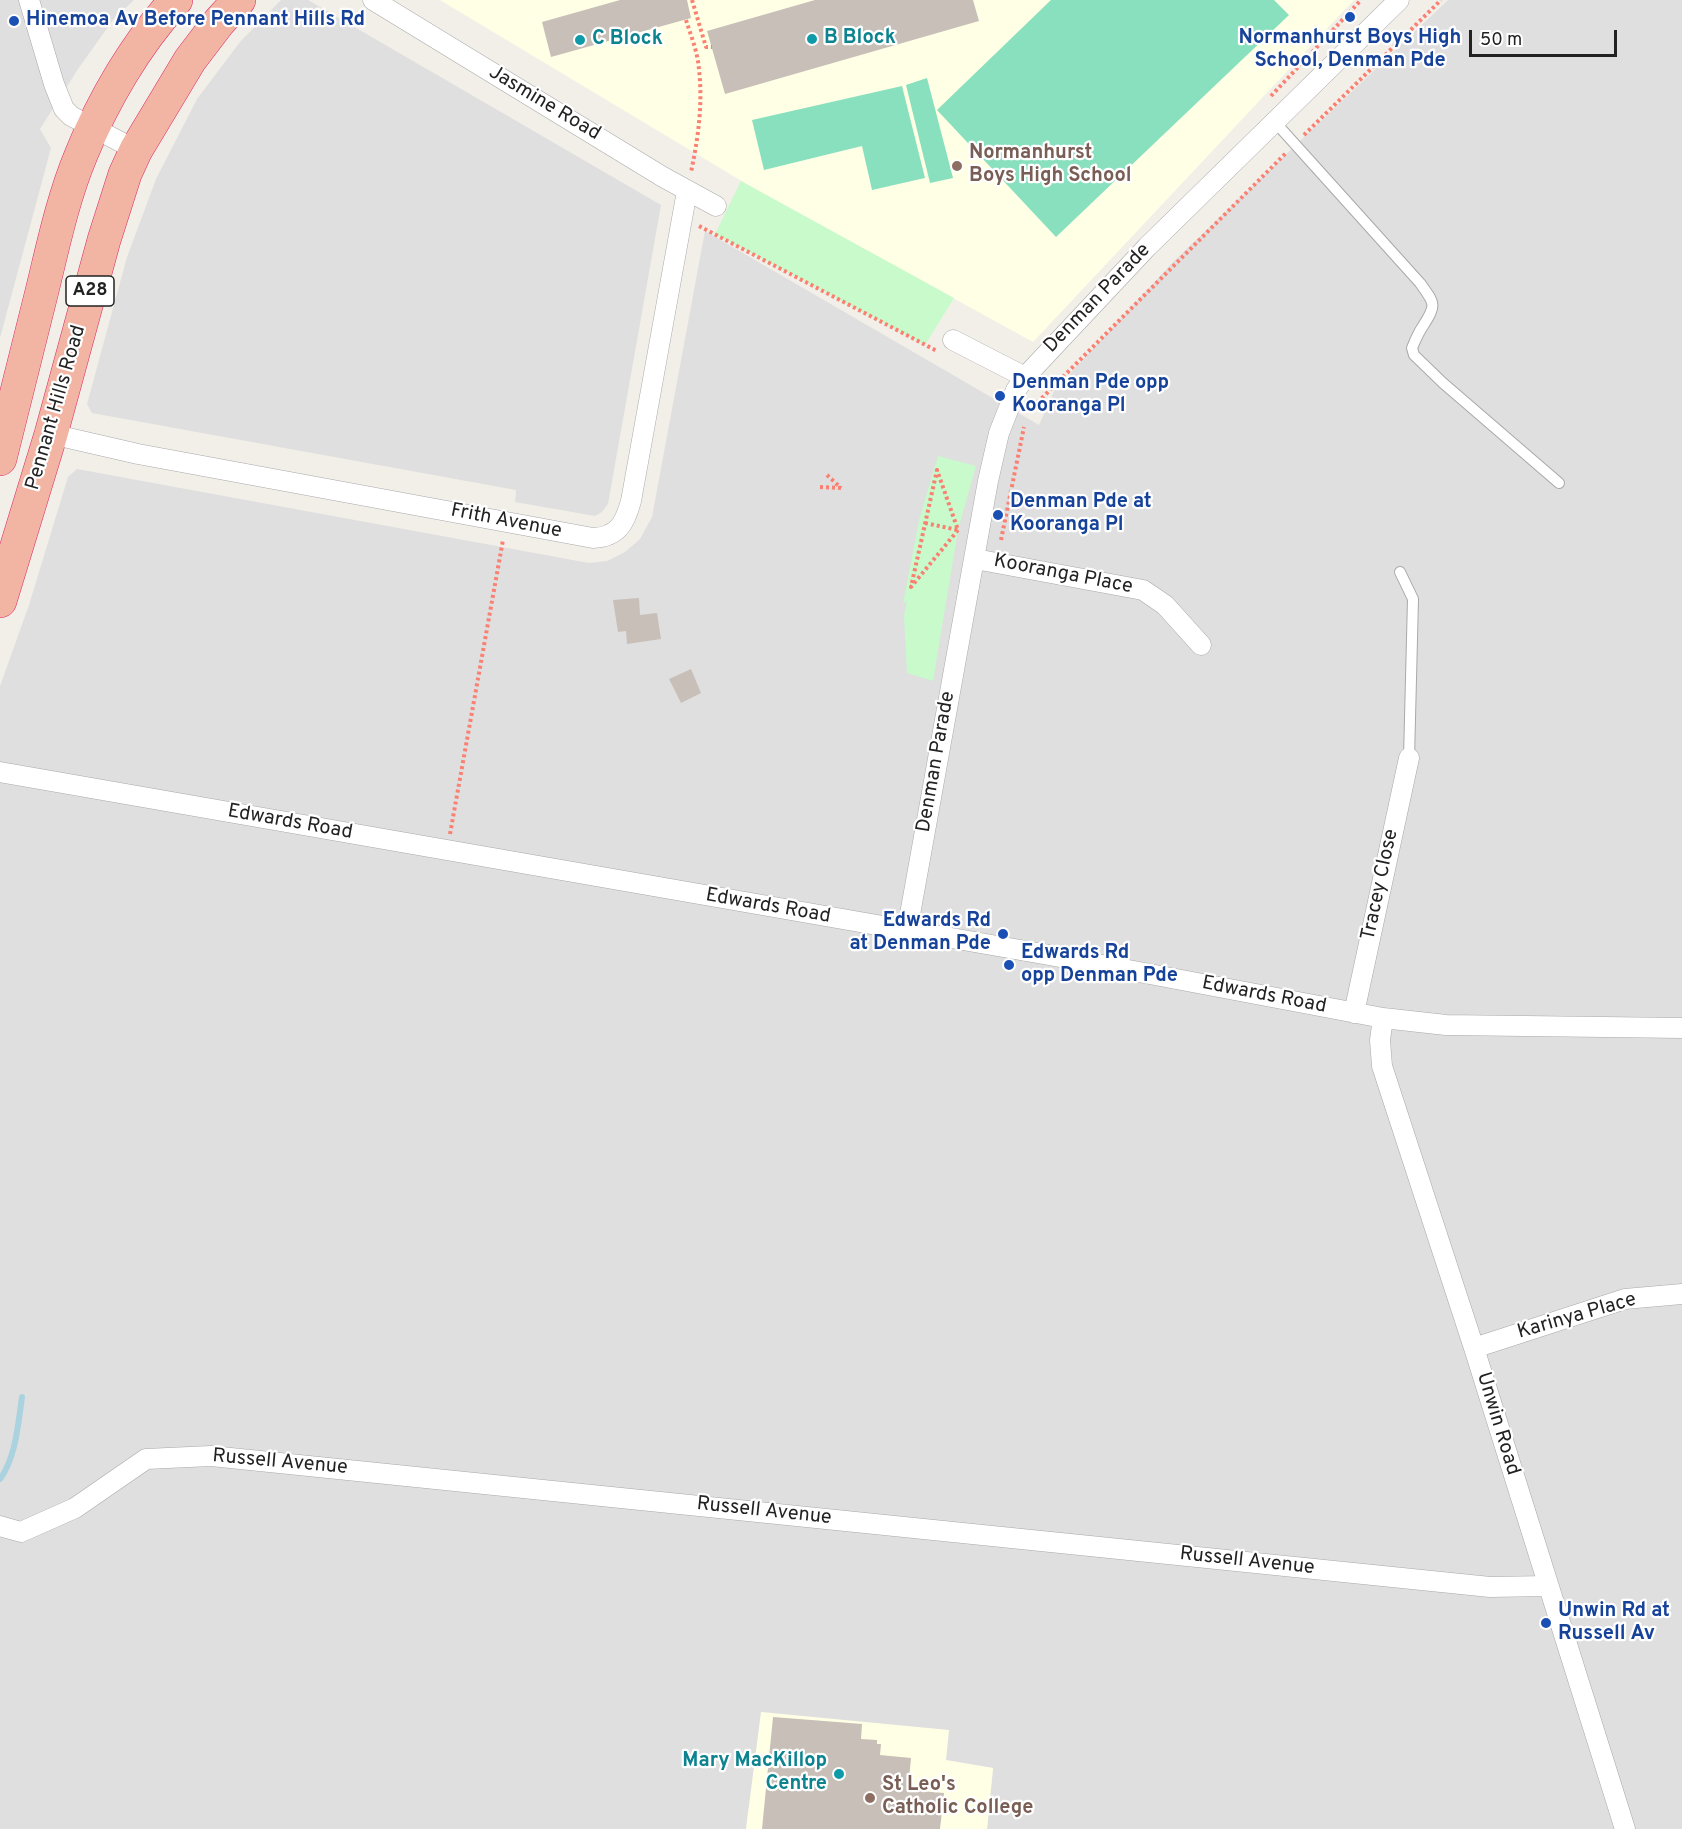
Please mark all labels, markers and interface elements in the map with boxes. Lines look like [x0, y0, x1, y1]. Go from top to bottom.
place label: Hinemoa Av Before Pennant Hills Rd [26, 9, 365, 33]
marker: Normanhurst Boys High School, Denman Pde [1343, 10, 1357, 24]
marker: Hinemoa Av Before Pennant Hills Rd [7, 14, 21, 28]
scale bar [1472, 18, 1620, 56]
place label: B Block [824, 27, 896, 51]
place label: Normanhurst Boys High School, Denman Pde [1239, 27, 1461, 74]
place label: C Block [592, 28, 663, 52]
text: 50 m [1480, 29, 1522, 52]
marker: B Block [805, 32, 819, 46]
marker: C Block [573, 33, 587, 47]
street label: Jasmine Road [484, 61, 604, 147]
place label: Normanhurst Boys High School [969, 142, 1132, 189]
marker: Normanhurst Boys High School [950, 159, 964, 173]
street label: Denman Parade [1040, 239, 1156, 359]
road number: A28 [66, 276, 114, 306]
street label: Pennant Hills Road [22, 323, 92, 493]
place label: Denman Pde opp Kooranga Pl [1012, 372, 1169, 419]
marker: Denman Pde opp Kooranga Pl [993, 389, 1007, 403]
place label: Denman Pde at Kooranga Pl [1010, 491, 1152, 538]
street label: Frith Avenue [449, 499, 563, 545]
marker: Denman Pde at Kooranga Pl [991, 508, 1005, 522]
street label: Kooranga Place [991, 550, 1135, 600]
street label: Denman Parade [913, 690, 961, 834]
street label: Edwards Road [226, 800, 354, 846]
street label: Tracey Close [1358, 827, 1404, 943]
street label: Edwards Road [704, 884, 832, 930]
place label: Edwards Rd at Denman Pde [849, 910, 991, 957]
marker: Edwards Rd at Denman Pde [996, 927, 1010, 941]
place label: Edwards Rd opp Denman Pde [1021, 942, 1178, 989]
marker: Edwards Rd opp Denman Pde [1002, 958, 1016, 972]
street label: Edwards Road [1200, 972, 1328, 1020]
street label: Karinya Place [1515, 1289, 1639, 1345]
street label: Unwin Road [1470, 1370, 1524, 1478]
street label: Russell Avenue [211, 1445, 349, 1481]
street label: Russell Avenue [695, 1493, 833, 1531]
street label: Russell Avenue [1178, 1543, 1316, 1581]
place label: Unwin Rd at Russell Av [1558, 1600, 1670, 1647]
marker: Unwin Rd at Russell Av [1539, 1616, 1553, 1630]
place label: Mary MacKillop Centre [682, 1750, 827, 1797]
marker: Mary MacKillop Centre [832, 1767, 846, 1781]
place label: St Leo's Catholic College [882, 1774, 1033, 1821]
marker: St Leo's Catholic College [863, 1791, 877, 1805]

